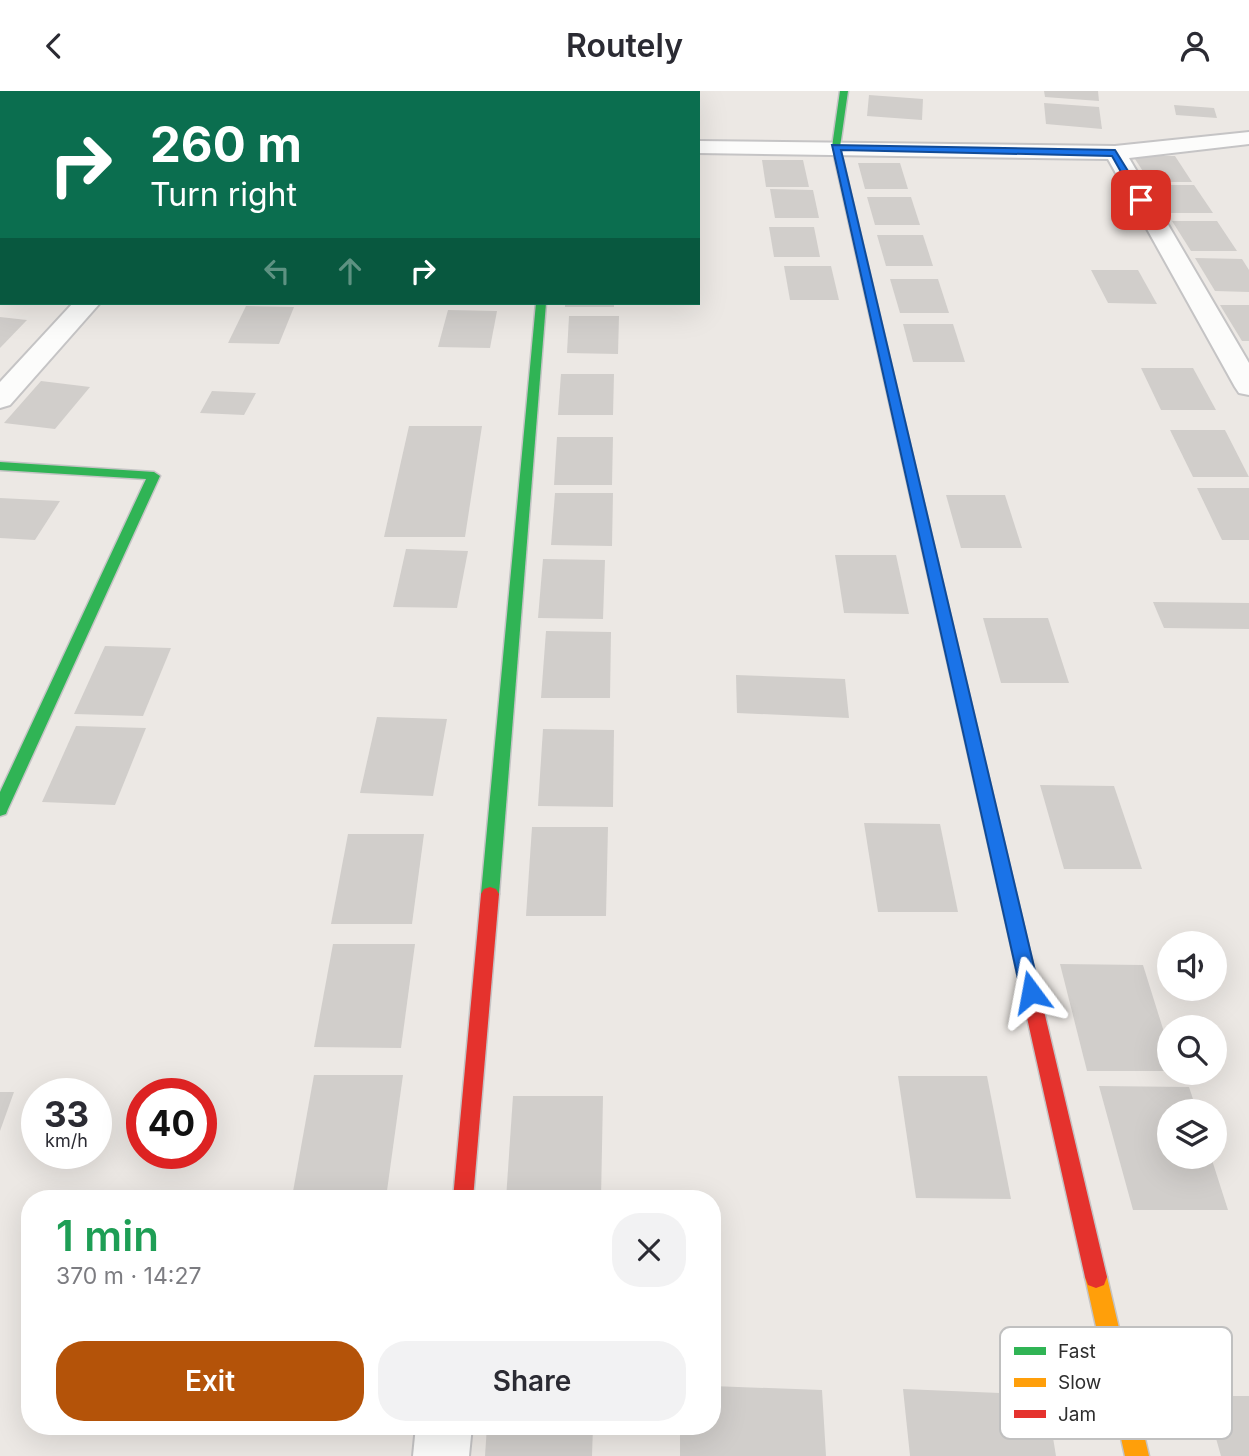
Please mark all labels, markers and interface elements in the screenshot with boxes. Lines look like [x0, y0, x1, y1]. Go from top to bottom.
text: Routely [566, 26, 683, 65]
icon: back [35, 27, 73, 65]
icon: person [1176, 27, 1214, 65]
text: 260 m [150, 115, 302, 174]
icon: right [35, 119, 126, 210]
pin [1111, 170, 1171, 230]
text: Turn right [150, 175, 297, 214]
icon: arrive [1122, 181, 1160, 219]
icon: left [258, 252, 296, 290]
icon: ahead [331, 252, 369, 290]
icon: right [404, 252, 442, 290]
map controls [1157, 931, 1227, 1169]
button: sound [1157, 931, 1227, 1001]
position arrow [994, 955, 1068, 1029]
button: search [1157, 1015, 1227, 1085]
speed limit sign: 40 [126, 1078, 217, 1169]
text: 33 [44, 1093, 89, 1135]
button: layers [1157, 1099, 1227, 1169]
text: km/h [45, 1130, 88, 1151]
text: 1 min [56, 1210, 159, 1261]
button: close [612, 1213, 686, 1287]
text: 370 m · 14:27 [56, 1262, 201, 1290]
legend [1000, 1327, 1232, 1439]
text: Fast [1058, 1340, 1096, 1363]
button: Exit [56, 1341, 364, 1421]
button: Share [378, 1341, 686, 1421]
text: Slow [1058, 1371, 1101, 1394]
text: Jam [1058, 1403, 1096, 1426]

